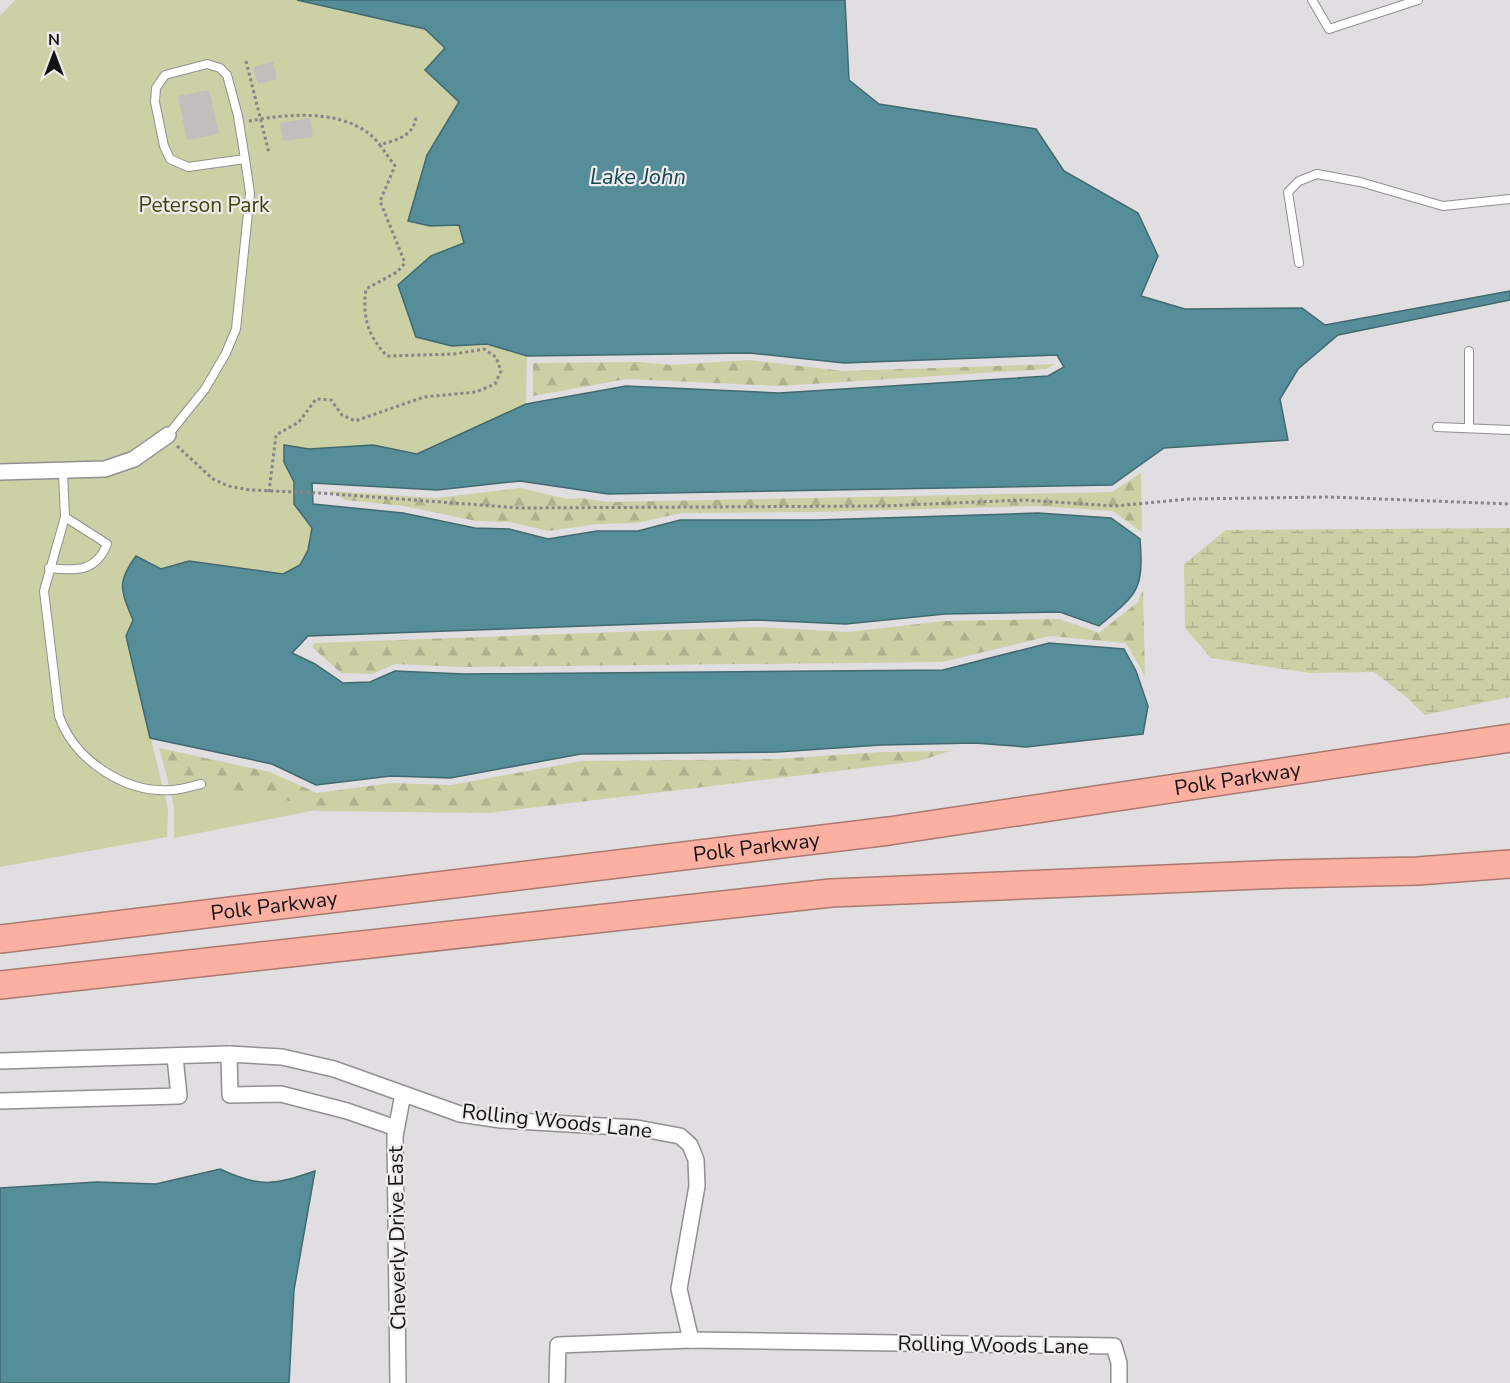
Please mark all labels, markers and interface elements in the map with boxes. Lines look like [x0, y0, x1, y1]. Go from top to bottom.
north arrow [24, 24, 84, 84]
text: N [48, 29, 60, 51]
water label: Lake John [590, 162, 686, 192]
park label: Peterson Park [139, 191, 270, 219]
street label: Polk Parkway [1172, 755, 1303, 802]
street label: Polk Parkway [691, 825, 822, 869]
street label: Polk Parkway [209, 884, 339, 927]
street label: Rolling Woods Lane [461, 1097, 653, 1145]
street label: Cheverly Drive East [381, 1145, 413, 1330]
street label: Rolling Woods Lane [897, 1329, 1089, 1361]

